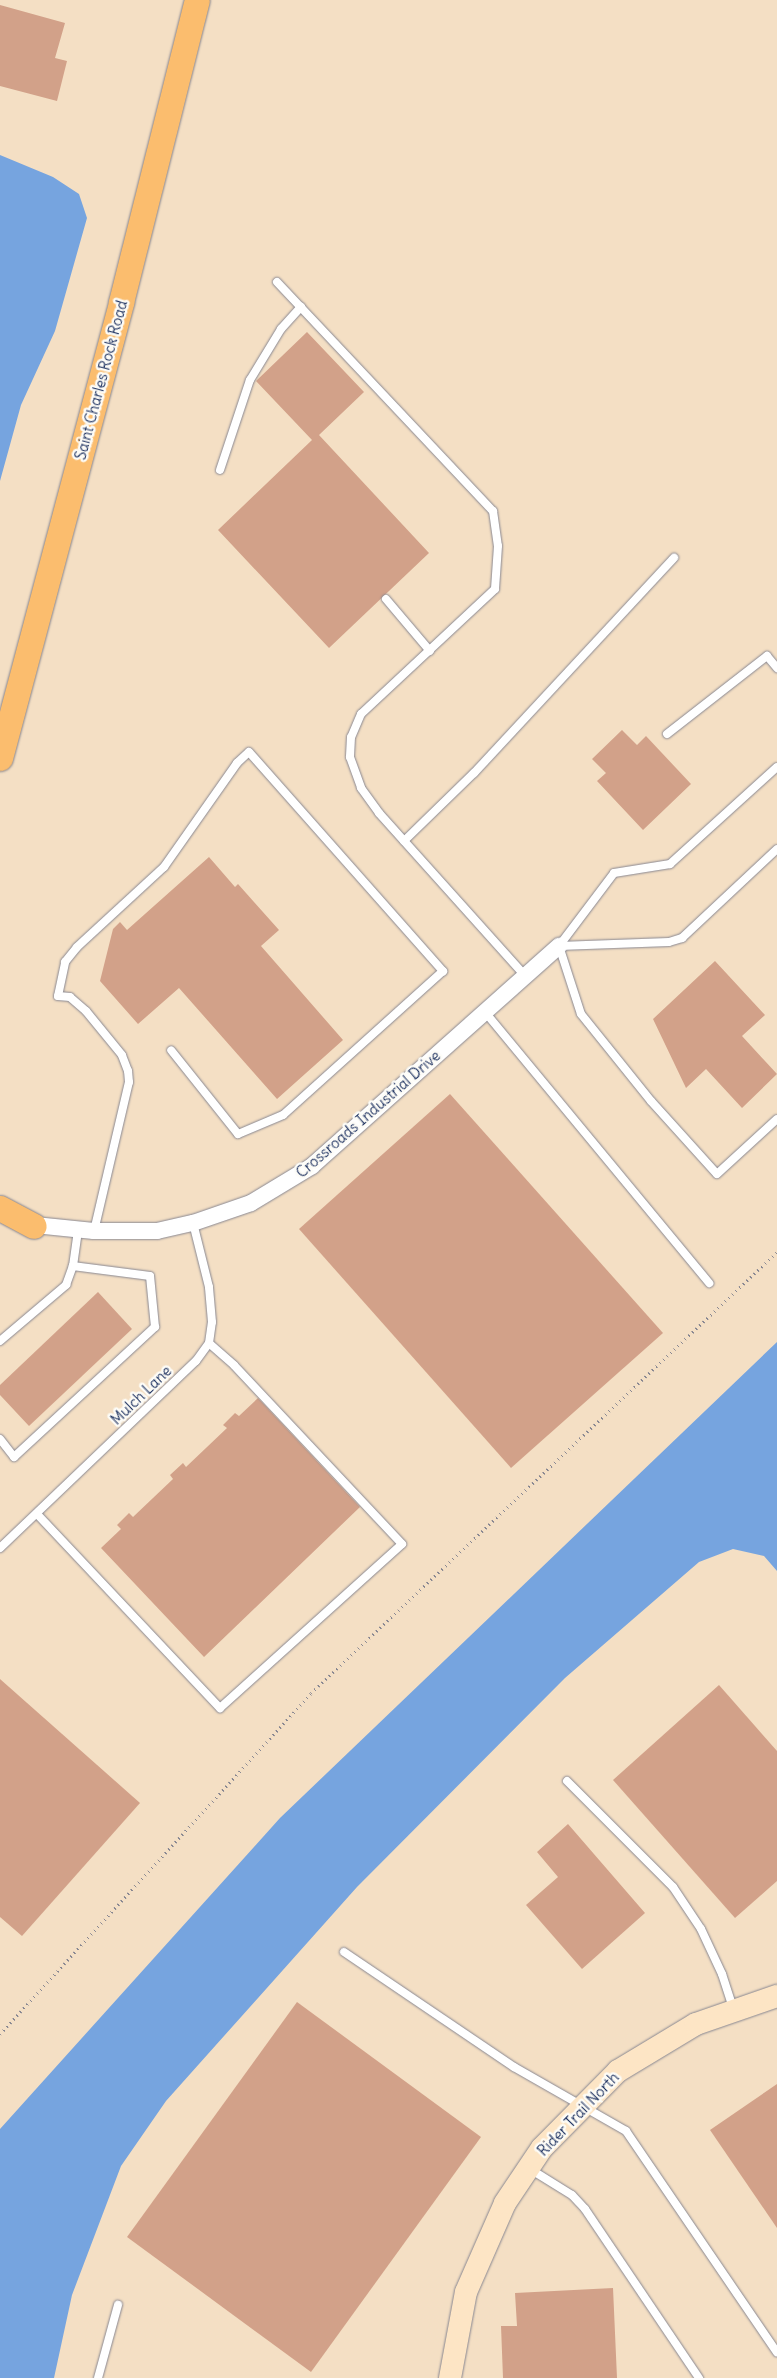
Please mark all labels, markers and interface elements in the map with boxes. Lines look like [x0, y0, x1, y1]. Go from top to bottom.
street label: Saint Charles Rock Road [71, 298, 131, 462]
street label: Crossroads Industrial Drive [292, 1047, 444, 1181]
street label: Mulch Lane [107, 1362, 175, 1428]
street label: Rider Trail North [533, 2068, 623, 2160]

